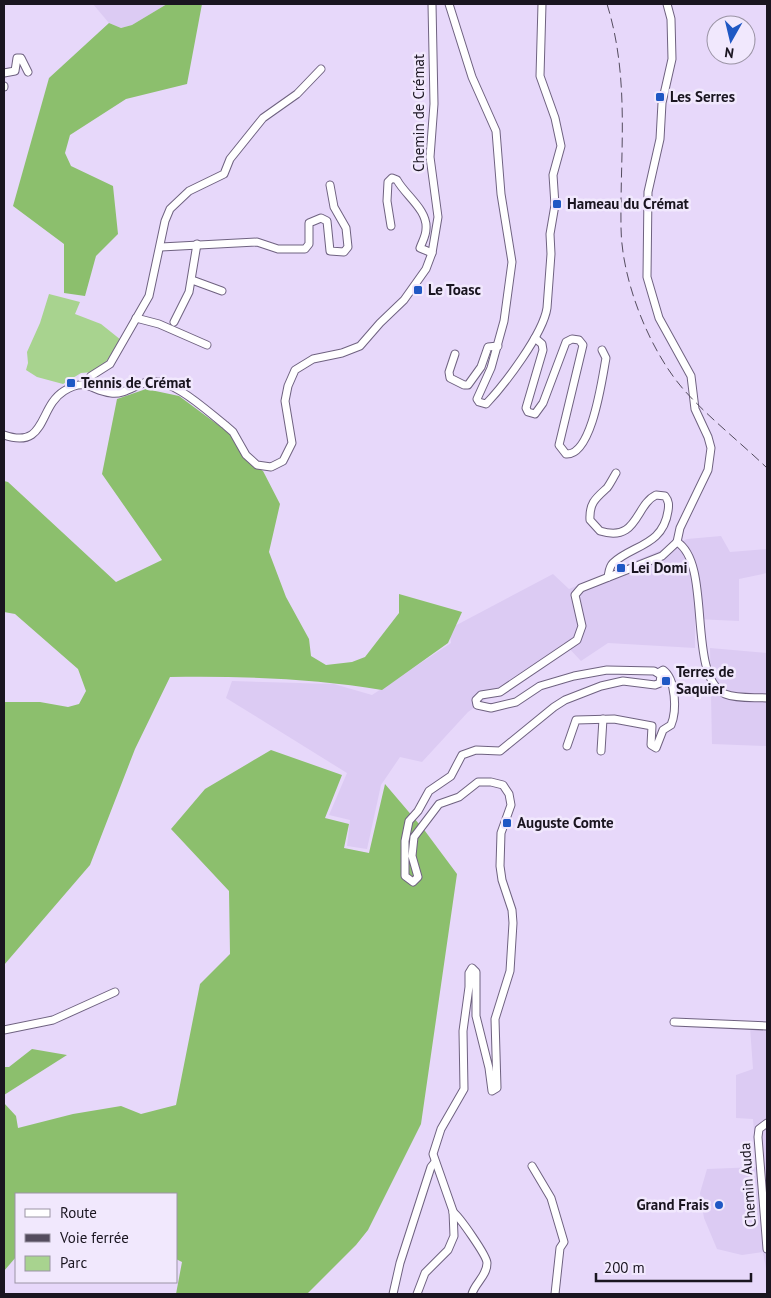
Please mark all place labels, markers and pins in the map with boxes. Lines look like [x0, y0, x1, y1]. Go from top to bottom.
place label: Les Serres [670, 87, 735, 106]
marker: Les Serres [654, 91, 666, 103]
place label: Hameau du Crémat [567, 194, 690, 213]
marker: Hameau du Crémat [551, 198, 563, 210]
place label: Le Toasc [428, 280, 481, 299]
marker: Le Toasc [412, 284, 424, 296]
place label: Tennis de Crémat [81, 373, 192, 392]
marker: Tennis de Crémat [65, 377, 77, 389]
place label: Lei Domi [631, 558, 688, 577]
marker: Lei Domi [615, 562, 627, 574]
place label: Terres de Saquier [676, 662, 735, 698]
marker: Terres de Saquier [660, 675, 672, 687]
place label: Auguste Comte [517, 813, 614, 832]
marker: Auguste Comte [501, 817, 513, 829]
place label: Grand Frais [636, 1195, 709, 1214]
marker: Grand Frais [713, 1199, 725, 1211]

